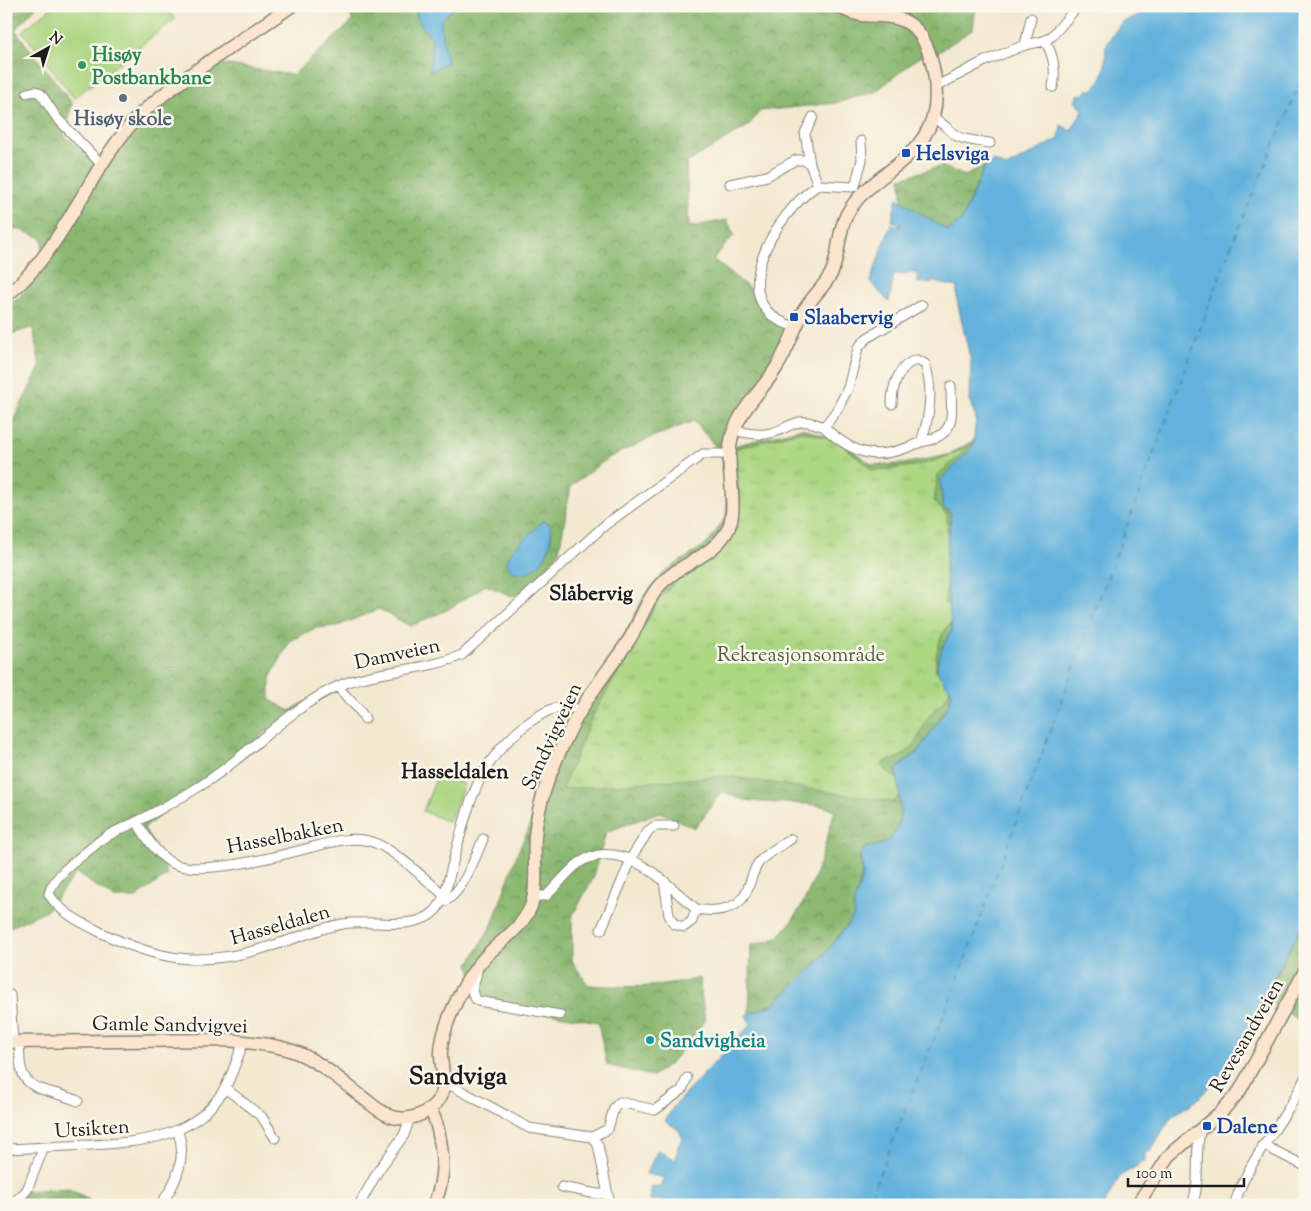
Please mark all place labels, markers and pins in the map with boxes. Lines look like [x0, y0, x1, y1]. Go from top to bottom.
place label: Hisøy Postbankbane [92, 42, 212, 94]
marker: Hisøy Postbankbane [76, 59, 88, 71]
marker: Hisøy skole [117, 92, 129, 104]
place label: Hisøy skole [74, 106, 172, 135]
place label: Helsviga [916, 141, 990, 170]
marker: Helsviga [900, 147, 912, 159]
place label: Slaabervig [804, 305, 894, 334]
marker: Slaabervig [788, 311, 800, 323]
place label: Sandvigheia [660, 1028, 766, 1057]
marker: Sandvigheia [644, 1034, 656, 1046]
place label: Dalene [1217, 1114, 1278, 1143]
marker: Dalene [1201, 1120, 1213, 1132]

